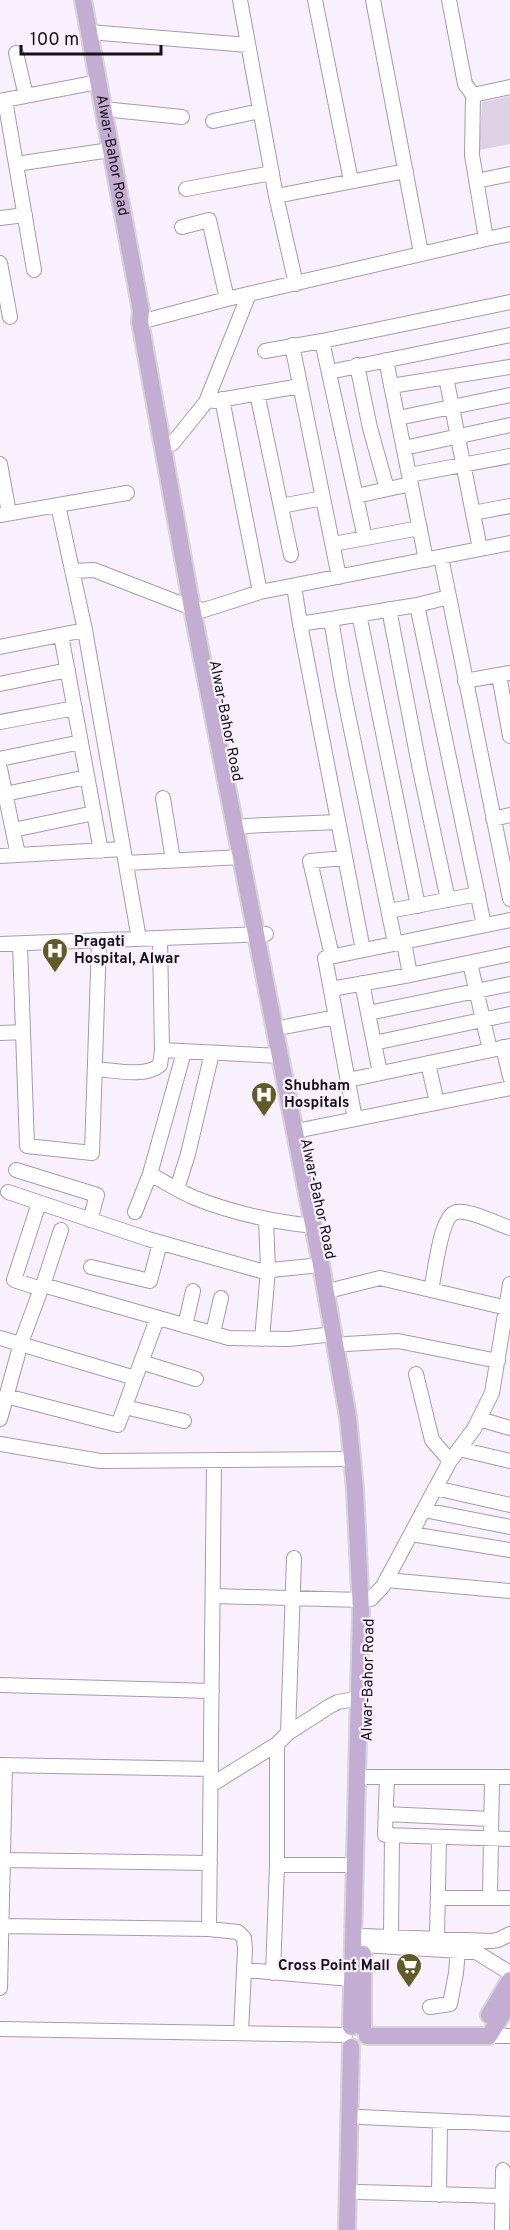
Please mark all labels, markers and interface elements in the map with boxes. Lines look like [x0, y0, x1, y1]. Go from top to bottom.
scale bar [21, 18, 160, 56]
text: 100 m [30, 29, 79, 52]
street label: Alwar-Bahor Road [91, 93, 133, 218]
street label: Alwar-Bahor Road [204, 659, 246, 783]
place label: Pragati Hospital, Alwar [74, 933, 181, 969]
hospital icon: Pragati Hospital, Alwar [40, 936, 70, 974]
place label: Shubham Hospitals [284, 1077, 350, 1113]
hospital icon: Shubham Hospitals [249, 1080, 279, 1118]
street label: Alwar-Bahor Road [295, 1137, 339, 1261]
street label: Alwar-Bahor Road [358, 1618, 380, 1742]
supermarket icon: Cross Point Mall [394, 1951, 424, 1989]
place label: Cross Point Mall [278, 1957, 390, 1976]

